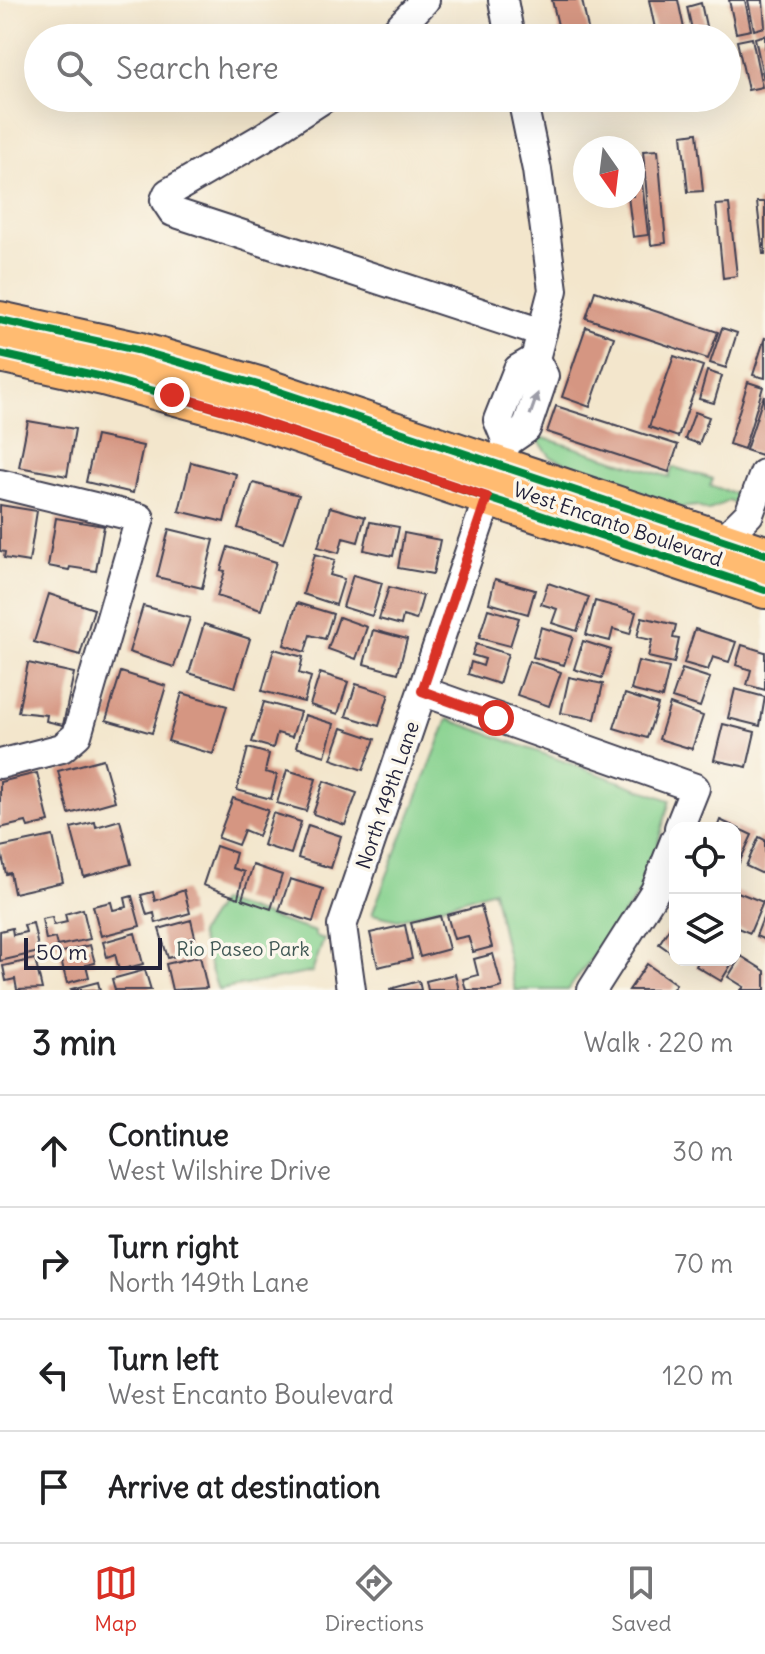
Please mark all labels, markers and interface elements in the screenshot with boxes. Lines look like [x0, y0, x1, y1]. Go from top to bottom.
search box [24, 24, 741, 112]
icon: search [52, 46, 96, 90]
text: Search here [116, 49, 279, 87]
north arrow [573, 136, 645, 208]
route end [154, 377, 190, 413]
one-way arrow [528, 392, 541, 416]
street label: West Encanto Boulevard [510, 476, 726, 572]
route start [478, 700, 514, 736]
street label: North 149th Lane [350, 718, 424, 872]
map controls [669, 822, 741, 966]
button: locate [669, 822, 741, 894]
button: layers [669, 894, 741, 966]
scale bar [24, 934, 162, 970]
park label: Rio Paseo Park [176, 936, 310, 961]
text: 50 m [36, 938, 88, 966]
text: 3 min [32, 1021, 117, 1064]
text: Walk · 220 m [584, 1026, 733, 1059]
text: Continue [108, 1116, 229, 1154]
icon: ahead [32, 1129, 76, 1173]
text: 30 m [672, 1135, 733, 1168]
text: West Wilshire Drive [108, 1154, 331, 1187]
text: Turn right [108, 1228, 239, 1266]
icon: right [32, 1241, 76, 1285]
text: 70 m [674, 1247, 733, 1280]
text: North 149th Lane [108, 1266, 309, 1299]
text: Turn left [108, 1340, 219, 1378]
icon: left [32, 1353, 76, 1397]
text: 120 m [662, 1359, 733, 1392]
text: West Encanto Boulevard [108, 1378, 394, 1411]
icon: arrive [32, 1465, 76, 1509]
text: Arrive at destination [108, 1468, 380, 1506]
tab: Map [94, 1561, 138, 1637]
tab: Directions [325, 1561, 424, 1637]
tab: Saved [611, 1561, 671, 1637]

